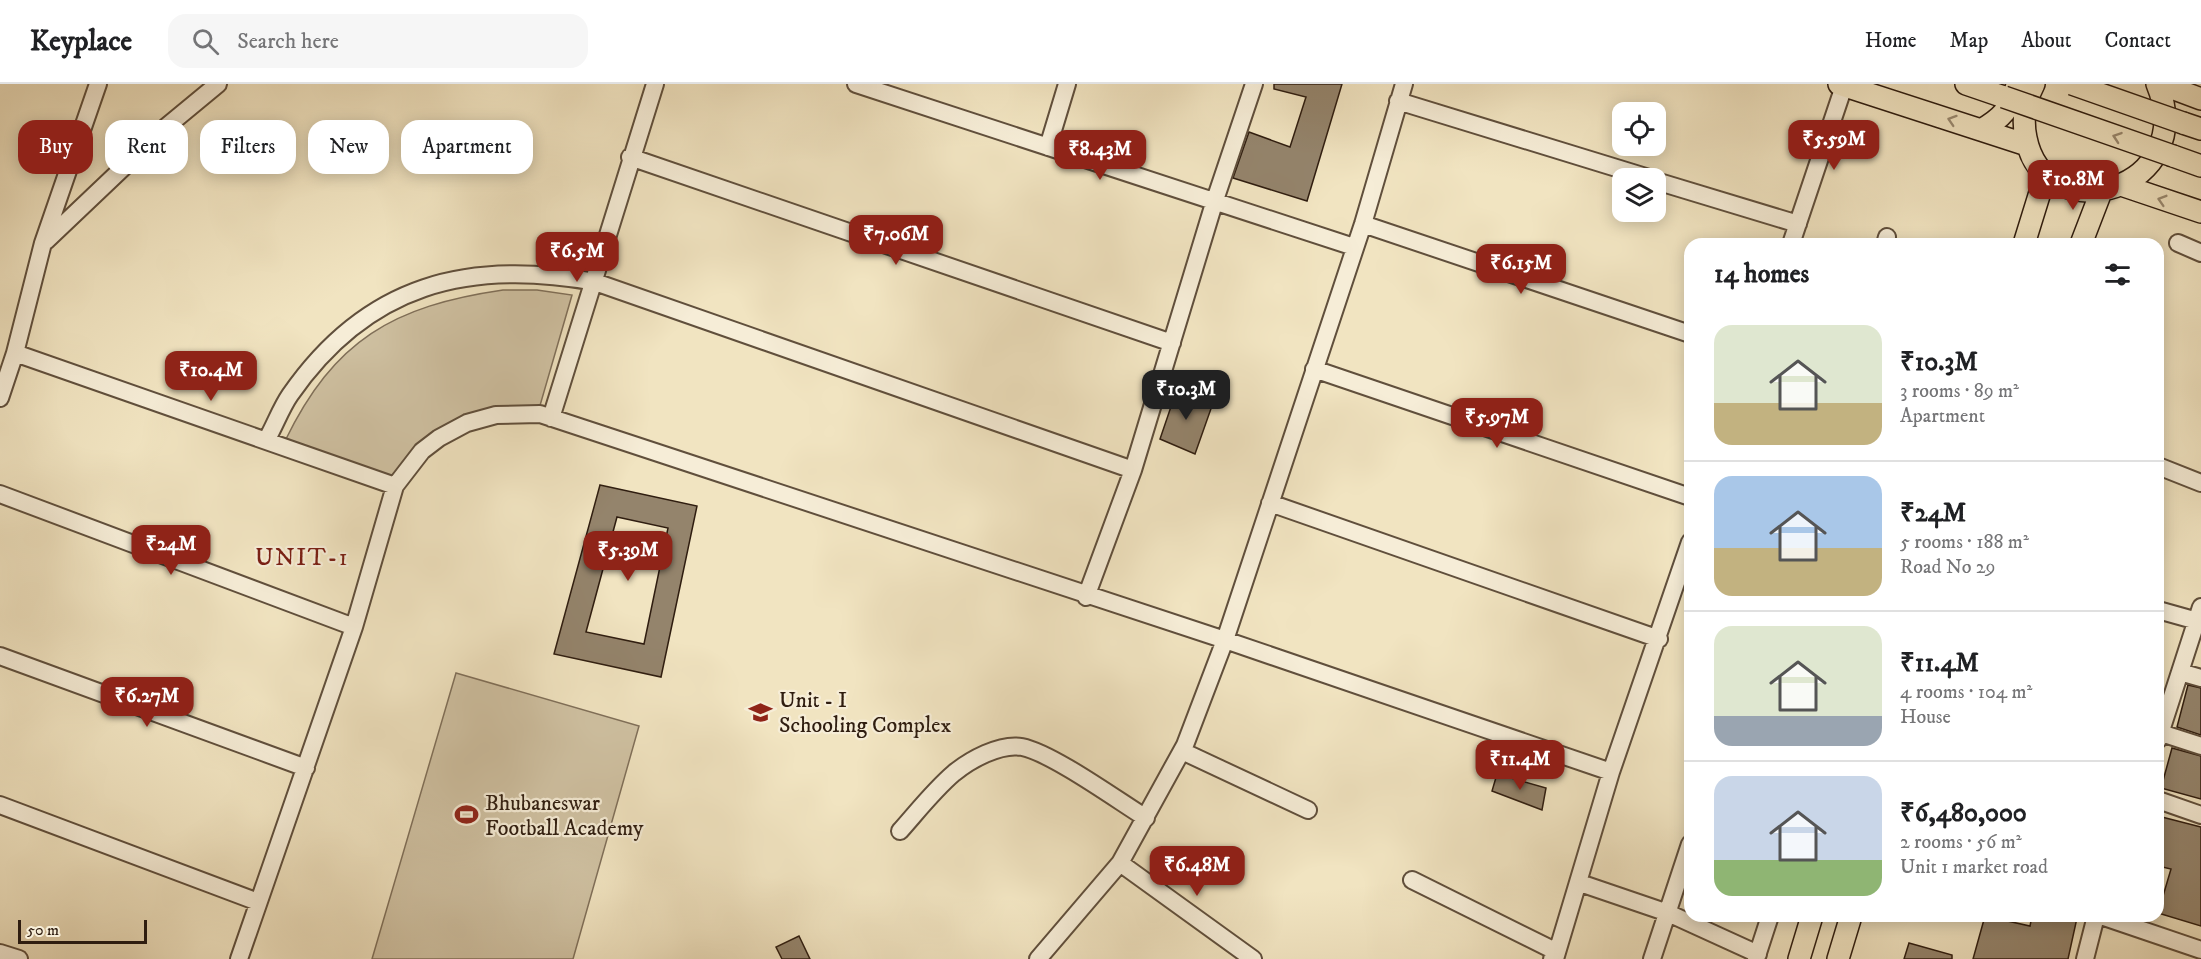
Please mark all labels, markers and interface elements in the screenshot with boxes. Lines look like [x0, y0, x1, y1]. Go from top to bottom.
search box [168, 14, 588, 68]
text: Keyplace [30, 24, 132, 59]
icon: search [189, 25, 222, 58]
text: Search here [237, 28, 339, 55]
text: Home [1865, 28, 1917, 54]
text: Map [1950, 28, 1988, 54]
text: About [2021, 28, 2072, 54]
text: Contact [2105, 28, 2171, 54]
map controls [1612, 102, 1666, 222]
button: locate [1612, 102, 1666, 156]
one-way arrow [1947, 115, 1958, 128]
chip: Buy [18, 120, 93, 174]
chip: Rent [105, 120, 188, 174]
chip: Filters [200, 120, 296, 174]
chip: New [308, 120, 389, 174]
chip: Apartment [401, 120, 533, 174]
pin: ₹5.59M [1785, 120, 1883, 171]
text: ₹5.59M [1802, 127, 1866, 152]
pin: ₹8.43M [1051, 130, 1149, 181]
one-way arrow [2113, 132, 2123, 144]
text: ₹8.43M [1068, 137, 1132, 162]
pin: ₹10.8M [2024, 160, 2122, 211]
text: ₹10.8M [2042, 167, 2104, 192]
button: layers [1612, 168, 1666, 222]
one-way arrow [2157, 194, 2168, 207]
pin: ₹7.06M [847, 215, 945, 266]
text: ₹7.06M [863, 222, 929, 247]
pin: ₹6.5M [535, 232, 619, 283]
text: ₹6.5M [550, 239, 604, 264]
pin: ₹6.15M [1472, 244, 1570, 295]
text: ₹6.15M [1490, 251, 1552, 276]
text: 14 homes [1714, 258, 1809, 291]
icon: filters [2101, 258, 2134, 291]
text: ₹10.3M [1900, 346, 1978, 379]
icon: home [1762, 349, 1834, 421]
pin: ₹10.4M [162, 351, 260, 402]
text: ₹10.4M [179, 358, 243, 383]
pin: ₹10.3M [1137, 370, 1235, 421]
text: ₹10.3M [1156, 377, 1216, 402]
text: 3 rooms · 89 m² [1900, 379, 2019, 404]
pin: ₹5.97M [1448, 398, 1546, 449]
text: Apartment [1900, 404, 1985, 429]
text: ₹5.97M [1465, 405, 1529, 430]
text: ₹24M [1900, 497, 1966, 530]
icon: home [1762, 500, 1834, 572]
pin: ₹24M [135, 525, 207, 576]
text: 5 rooms · 188 m² [1900, 530, 2029, 555]
pin: ₹5.39M [579, 531, 677, 582]
text: ₹24M [145, 532, 197, 557]
text: ₹5.39M [597, 538, 659, 563]
district label: UNIT-1 [255, 543, 349, 573]
text: Road No 29 [1900, 555, 1996, 580]
text: ₹11.4M [1900, 647, 1979, 680]
icon: home [1762, 650, 1834, 722]
pin: ₹6.27M [98, 677, 196, 728]
text: 4 rooms · 104 m² [1900, 680, 2032, 705]
text: ₹6.27M [115, 684, 179, 709]
place label: Unit - I Schooling Complex [779, 687, 951, 739]
school or university icon: Unit - I Schooling Complex [748, 699, 774, 725]
text: House [1900, 705, 1951, 730]
pin: ₹11.4M [1471, 740, 1569, 791]
text: ₹11.4M [1490, 747, 1550, 772]
place label: Bhubaneswar Football Academy [485, 790, 644, 842]
text: ₹6,480,000 [1900, 797, 2027, 830]
icon: home [1762, 800, 1834, 872]
sports icon: Bhubaneswar Football Academy [454, 802, 480, 828]
text: 2 rooms · 56 m² [1900, 830, 2022, 855]
pin: ₹6.48M [1148, 846, 1246, 897]
text: ₹6.48M [1164, 853, 1230, 878]
text: Unit 1 market road [1900, 855, 2048, 880]
scale bar [18, 917, 147, 944]
text: 50 m [27, 920, 59, 940]

